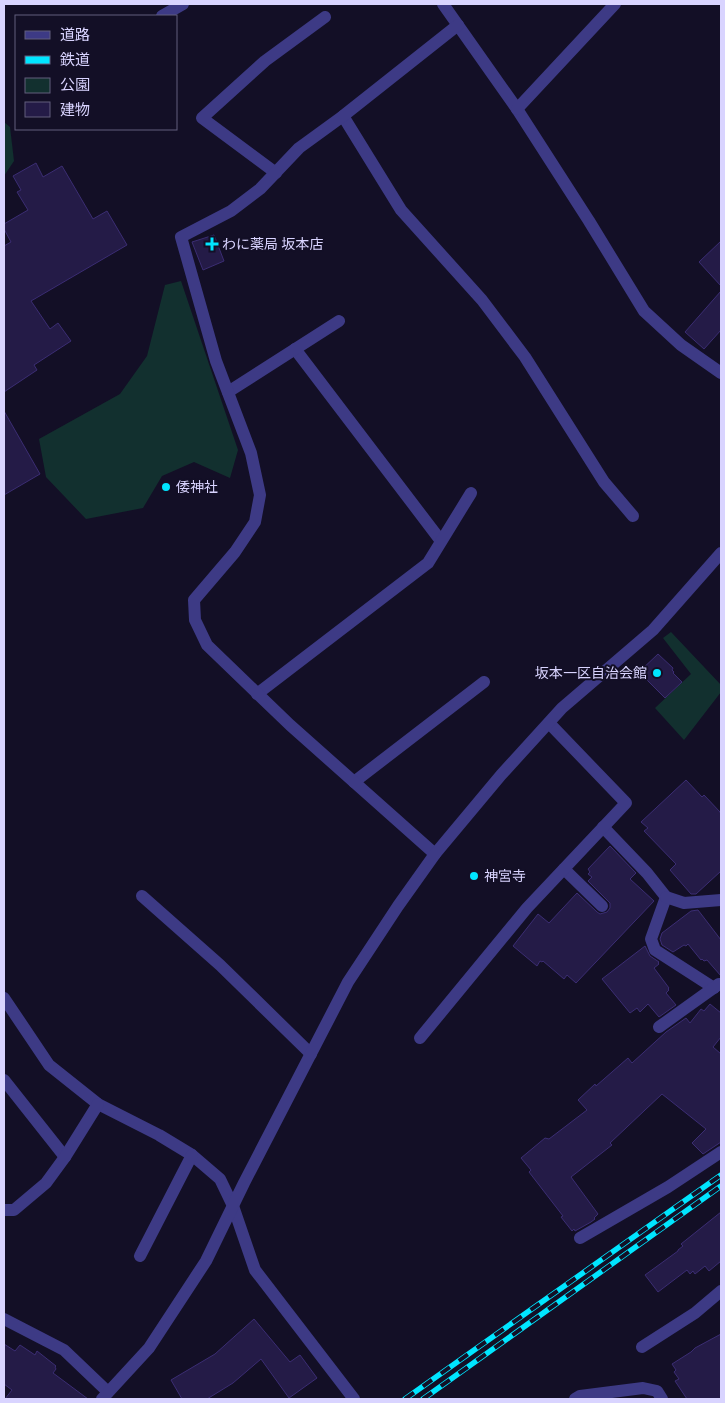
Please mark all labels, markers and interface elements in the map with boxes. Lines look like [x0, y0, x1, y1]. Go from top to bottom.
legend [15, 15, 178, 130]
text: 道路 [60, 26, 90, 44]
text: 鉄道 [60, 51, 90, 69]
text: 公園 [60, 76, 90, 94]
text: 建物 [60, 101, 90, 119]
place label: わに薬局 坂本店 [222, 236, 323, 253]
marker: わに薬局 坂本店 [206, 238, 218, 250]
place label: 倭神社 [176, 479, 218, 496]
marker: 倭神社 [160, 481, 172, 493]
place label: 坂本一区自治会館 [535, 665, 647, 682]
marker: 坂本一区自治会館 [651, 667, 663, 679]
place label: 神宮寺 [484, 868, 526, 885]
marker: 神宮寺 [468, 870, 480, 882]

